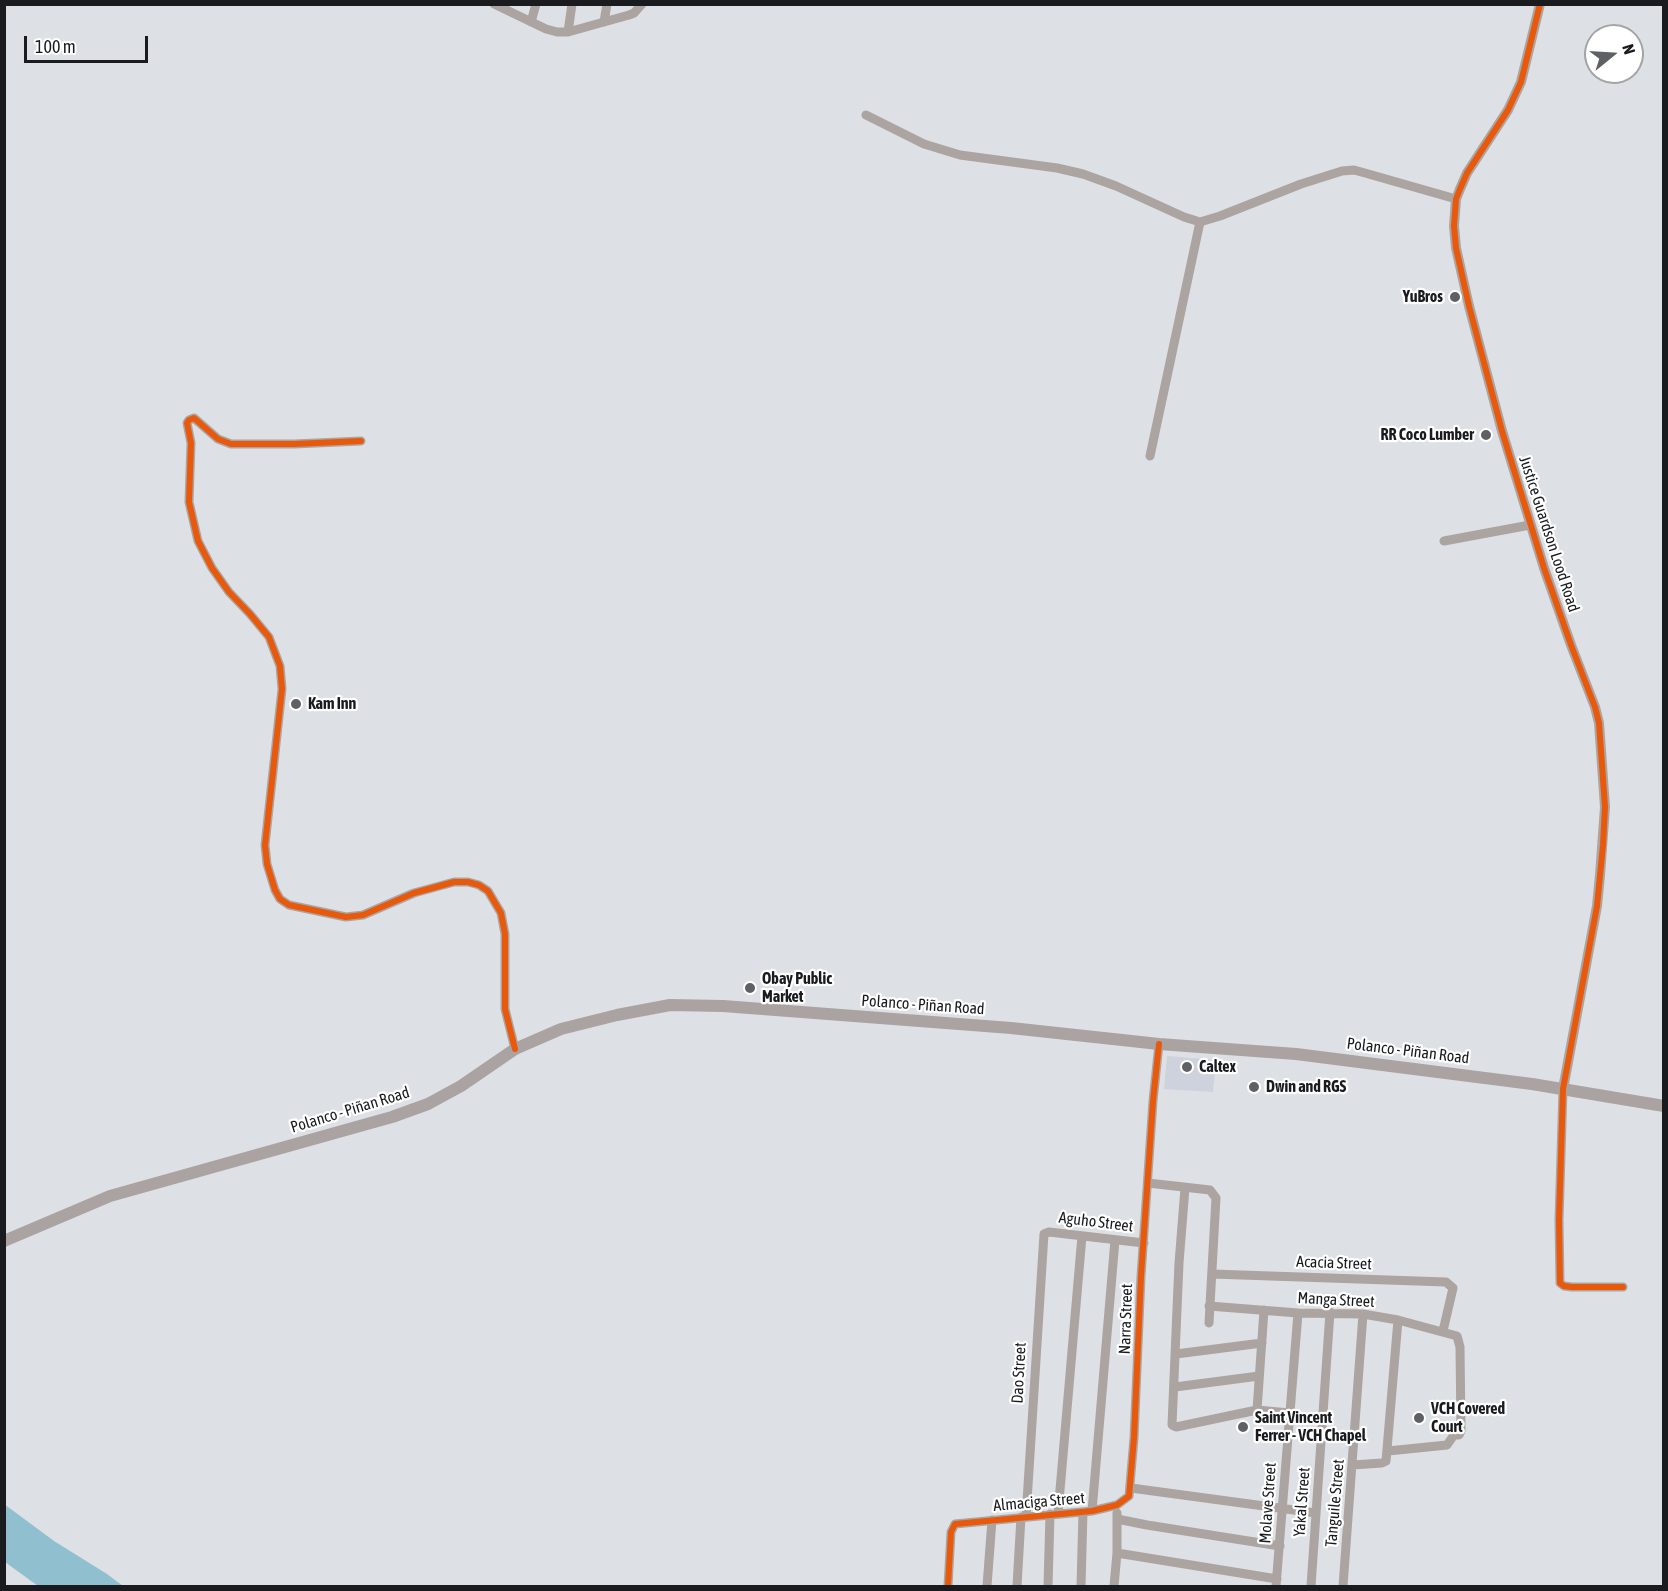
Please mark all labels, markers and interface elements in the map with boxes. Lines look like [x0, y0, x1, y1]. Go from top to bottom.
scale bar [27, 24, 152, 62]
north arrow [1584, 24, 1644, 84]
text: 100 m [35, 36, 76, 57]
text: N [1619, 42, 1639, 56]
place label: YuBros [1403, 287, 1443, 307]
marker: YuBros [1448, 290, 1462, 304]
place label: RR Coco Lumber [1380, 425, 1474, 445]
marker: RR Coco Lumber [1479, 428, 1493, 442]
street label: Justice Guardson Lood Road [1515, 454, 1583, 614]
place label: Kam Inn [308, 694, 356, 714]
marker: Kam Inn [289, 697, 303, 711]
place label: Obay Public Market [762, 969, 832, 1007]
marker: Obay Public Market [743, 981, 757, 995]
street label: Polanco - Piñan Road [861, 991, 985, 1019]
street label: Polanco - Piñan Road [1346, 1034, 1470, 1068]
place label: Caltex [1199, 1057, 1236, 1077]
marker: Caltex [1180, 1060, 1194, 1074]
place label: Dwin and RGS [1266, 1077, 1346, 1097]
marker: Dwin and RGS [1247, 1080, 1261, 1094]
street label: Polanco - Piñan Road [288, 1083, 412, 1137]
street label: Aguho Street [1058, 1208, 1134, 1236]
street label: Acacia Street [1296, 1252, 1372, 1274]
street label: Narra Street [1115, 1283, 1137, 1355]
street label: Manga Street [1297, 1288, 1375, 1312]
street label: Dao Street [1008, 1342, 1030, 1404]
place label: VCH Covered Court [1431, 1399, 1505, 1437]
place label: Saint Vincent Ferrer - VCH Chapel [1255, 1408, 1366, 1446]
marker: VCH Covered Court [1412, 1411, 1426, 1425]
marker: Saint Vincent Ferrer - VCH Chapel [1236, 1420, 1250, 1434]
street label: Tanguile Street [1322, 1458, 1348, 1548]
street label: Molave Street [1256, 1462, 1280, 1544]
street label: Yakal Street [1290, 1467, 1314, 1537]
street label: Almaciga Street [992, 1488, 1086, 1516]

